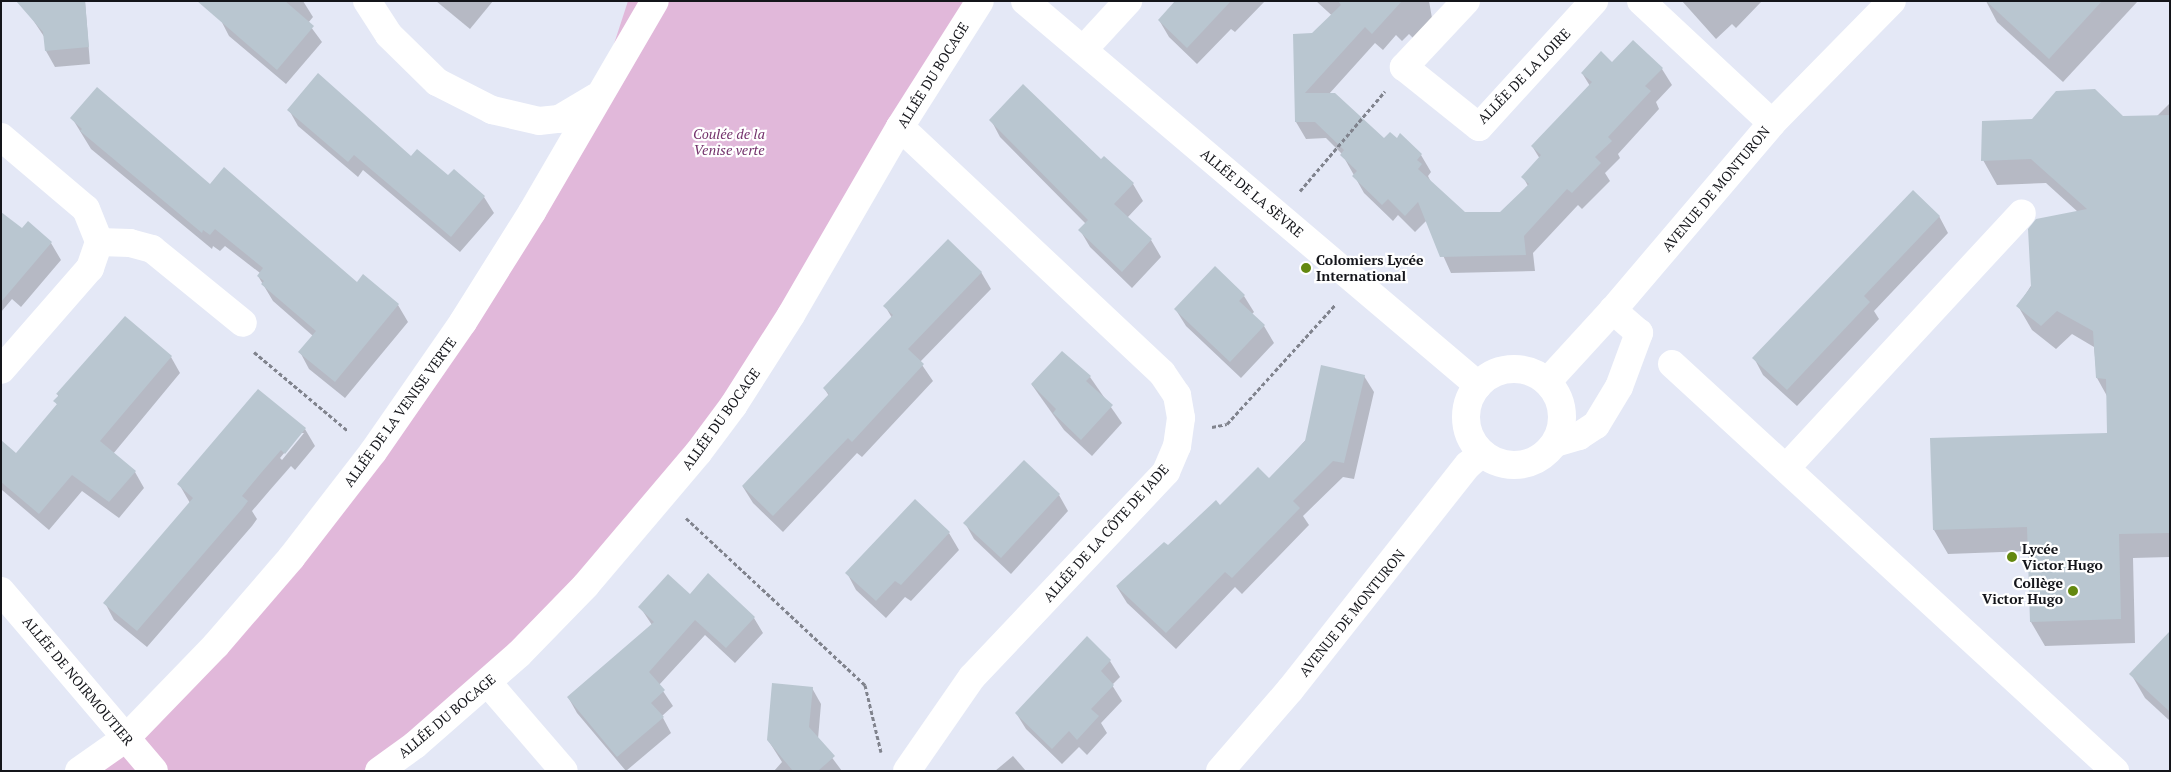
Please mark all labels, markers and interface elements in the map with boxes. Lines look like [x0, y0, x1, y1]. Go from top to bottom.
street label: ALLÉE DU BOCAGE [894, 19, 972, 131]
street label: ALLÉE DE LA LOIRE [1474, 25, 1574, 127]
street label: AVENUE DE MONTURON [1659, 123, 1773, 255]
park label: Coulée de la Venise verte [693, 126, 765, 158]
street label: ALLÉE DE LA SÈVRE [1197, 145, 1307, 241]
place label: Colomiers Lycée International [1316, 252, 1424, 284]
marker: Colomiers Lycée International [1300, 262, 1312, 274]
street label: ALLÉE DE LA VENISE VERTE [340, 334, 460, 490]
street label: ALLÉE DU BOCAGE [678, 365, 764, 473]
street label: ALLÉE DE LA CÔTE DE JADE [1040, 461, 1172, 605]
place label: Lycée Victor Hugo [2022, 541, 2103, 574]
street label: AVENUE DE MONTURON [1296, 546, 1408, 680]
marker: Lycée Victor Hugo [2006, 551, 2018, 563]
place label: Collège Victor Hugo [1982, 575, 2063, 608]
marker: Collège Victor Hugo [2067, 585, 2079, 597]
street label: ALLÉE DE NOIRMOUTIER [19, 613, 137, 749]
street label: ALLÉE DU BOCAGE [395, 670, 499, 762]

